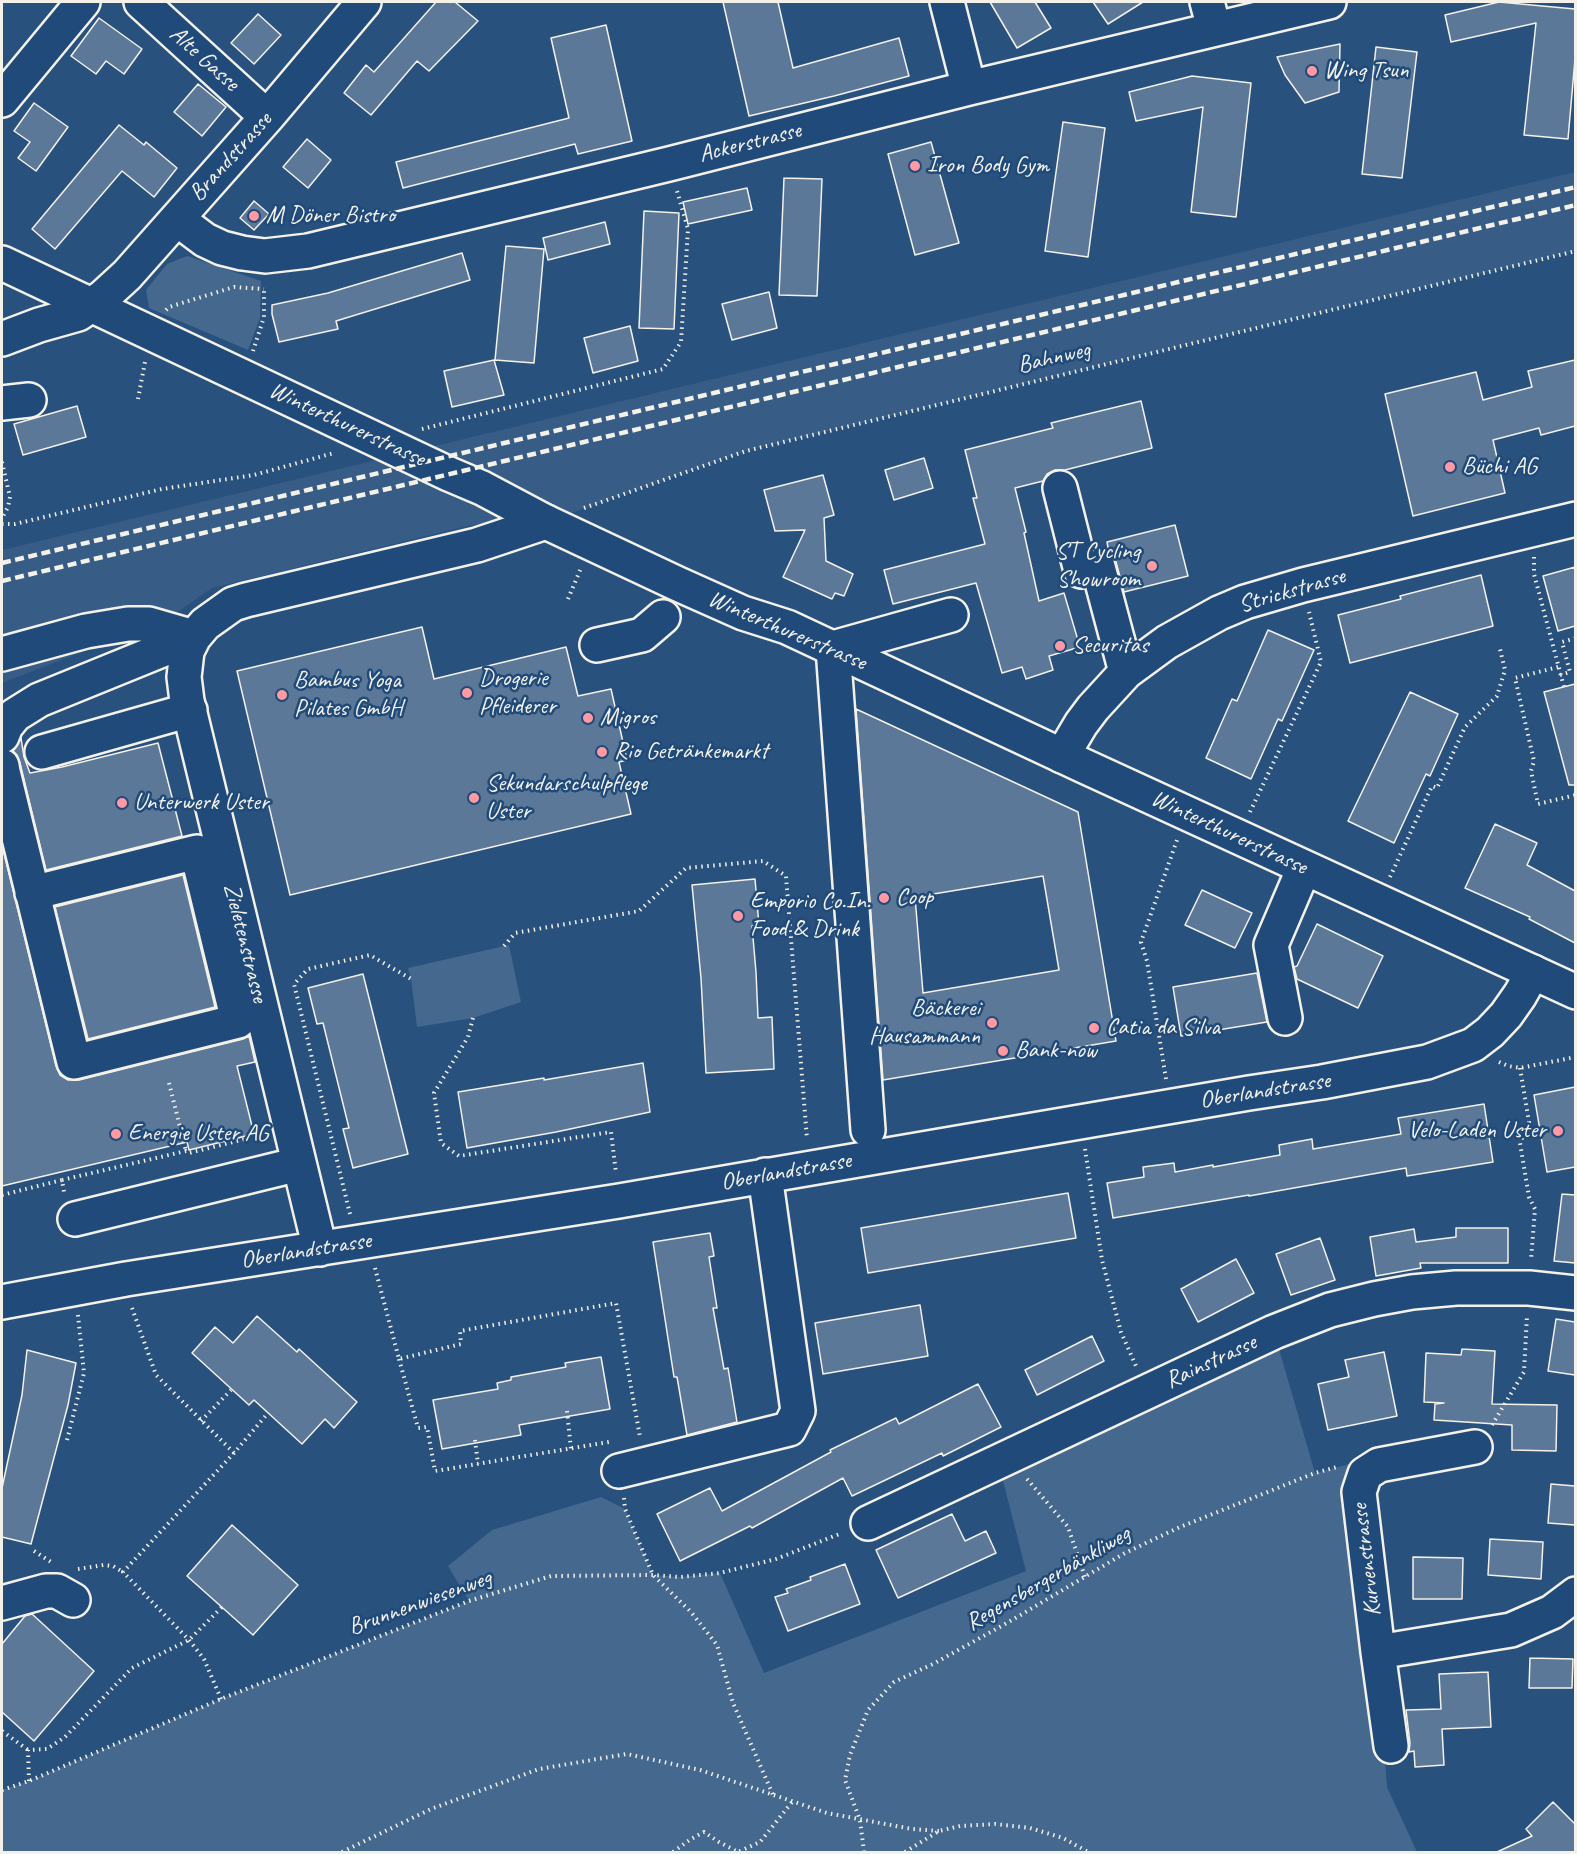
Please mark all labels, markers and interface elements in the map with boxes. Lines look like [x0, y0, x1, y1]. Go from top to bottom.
street label: Alte Gasse [163, 20, 245, 98]
place label: Wing Tsun [1324, 57, 1409, 85]
marker: Wing Tsun [1305, 64, 1319, 78]
street label: Brandstrasse [183, 106, 279, 208]
street label: Ackerstrasse [696, 116, 804, 170]
place label: Iron Body Gym [927, 152, 1049, 180]
marker: Iron Body Gym [908, 159, 922, 173]
place label: M Döner Bistro [266, 202, 395, 230]
marker: M Döner Bistro [247, 209, 261, 223]
street label: Bahnweg [1015, 336, 1093, 380]
street label: Winterthurerstrasse [264, 376, 430, 474]
place label: Büchi AG [1462, 453, 1537, 481]
marker: Büchi AG [1443, 460, 1457, 474]
place label: ST Cycling Showroom [1055, 538, 1140, 594]
marker: ST Cycling Showroom [1145, 559, 1159, 573]
street label: Strickstrasse [1235, 562, 1349, 620]
street label: Winterthurerstrasse [704, 585, 870, 677]
place label: Securitas [1072, 632, 1148, 660]
marker: Securitas [1053, 639, 1067, 653]
place label: Drogerie Pfleiderer [479, 665, 556, 721]
place label: Bambus Yoga Pilates GmbH [294, 667, 403, 723]
marker: Drogerie Pfleiderer [460, 686, 474, 700]
marker: Bambus Yoga Pilates GmbH [275, 688, 289, 702]
place label: Migros [600, 704, 656, 732]
marker: Migros [581, 711, 595, 725]
place label: Rio Getränkemarkt [614, 738, 768, 766]
marker: Rio Getränkemarkt [595, 745, 609, 759]
place label: Sekundarschulpflege Uster [486, 770, 647, 826]
street label: Winterthurerstrasse [1146, 784, 1312, 882]
place label: Unterwerk Uster [134, 789, 269, 817]
marker: Sekundarschulpflege Uster [467, 791, 481, 805]
marker: Unterwerk Uster [115, 796, 129, 810]
street label: Zieletenstrasse [216, 880, 274, 1006]
place label: Coop [896, 884, 933, 912]
place label: Emporio Co.In. Food & Drink [750, 888, 871, 944]
marker: Coop [877, 891, 891, 905]
marker: Emporio Co.In. Food & Drink [731, 909, 745, 923]
place label: Bäckerei Hausammann [869, 995, 980, 1051]
place label: Catia da Silva [1106, 1014, 1220, 1042]
marker: Bäckerei Hausammann [985, 1016, 999, 1030]
marker: Catia da Silva [1087, 1021, 1101, 1035]
place label: Bank-now [1015, 1037, 1097, 1065]
marker: Bank-now [996, 1044, 1010, 1058]
street label: Oberlandstrasse [1198, 1066, 1332, 1116]
place label: Velo-Laden Uster [1408, 1117, 1546, 1145]
place label: Energie Uster AG [128, 1120, 268, 1148]
marker: Velo-Laden Uster [1551, 1124, 1565, 1138]
marker: Energie Uster AG [109, 1127, 123, 1141]
street label: Oberlandstrasse [719, 1146, 853, 1198]
street label: Oberlandstrasse [239, 1226, 373, 1276]
street label: Rainstrasse [1161, 1328, 1261, 1396]
street label: Kurvenstrasse [1346, 1502, 1388, 1618]
street label: Regensbergerbänkliweg [961, 1520, 1135, 1638]
street label: Brunnenwiesenweg [344, 1564, 496, 1642]

